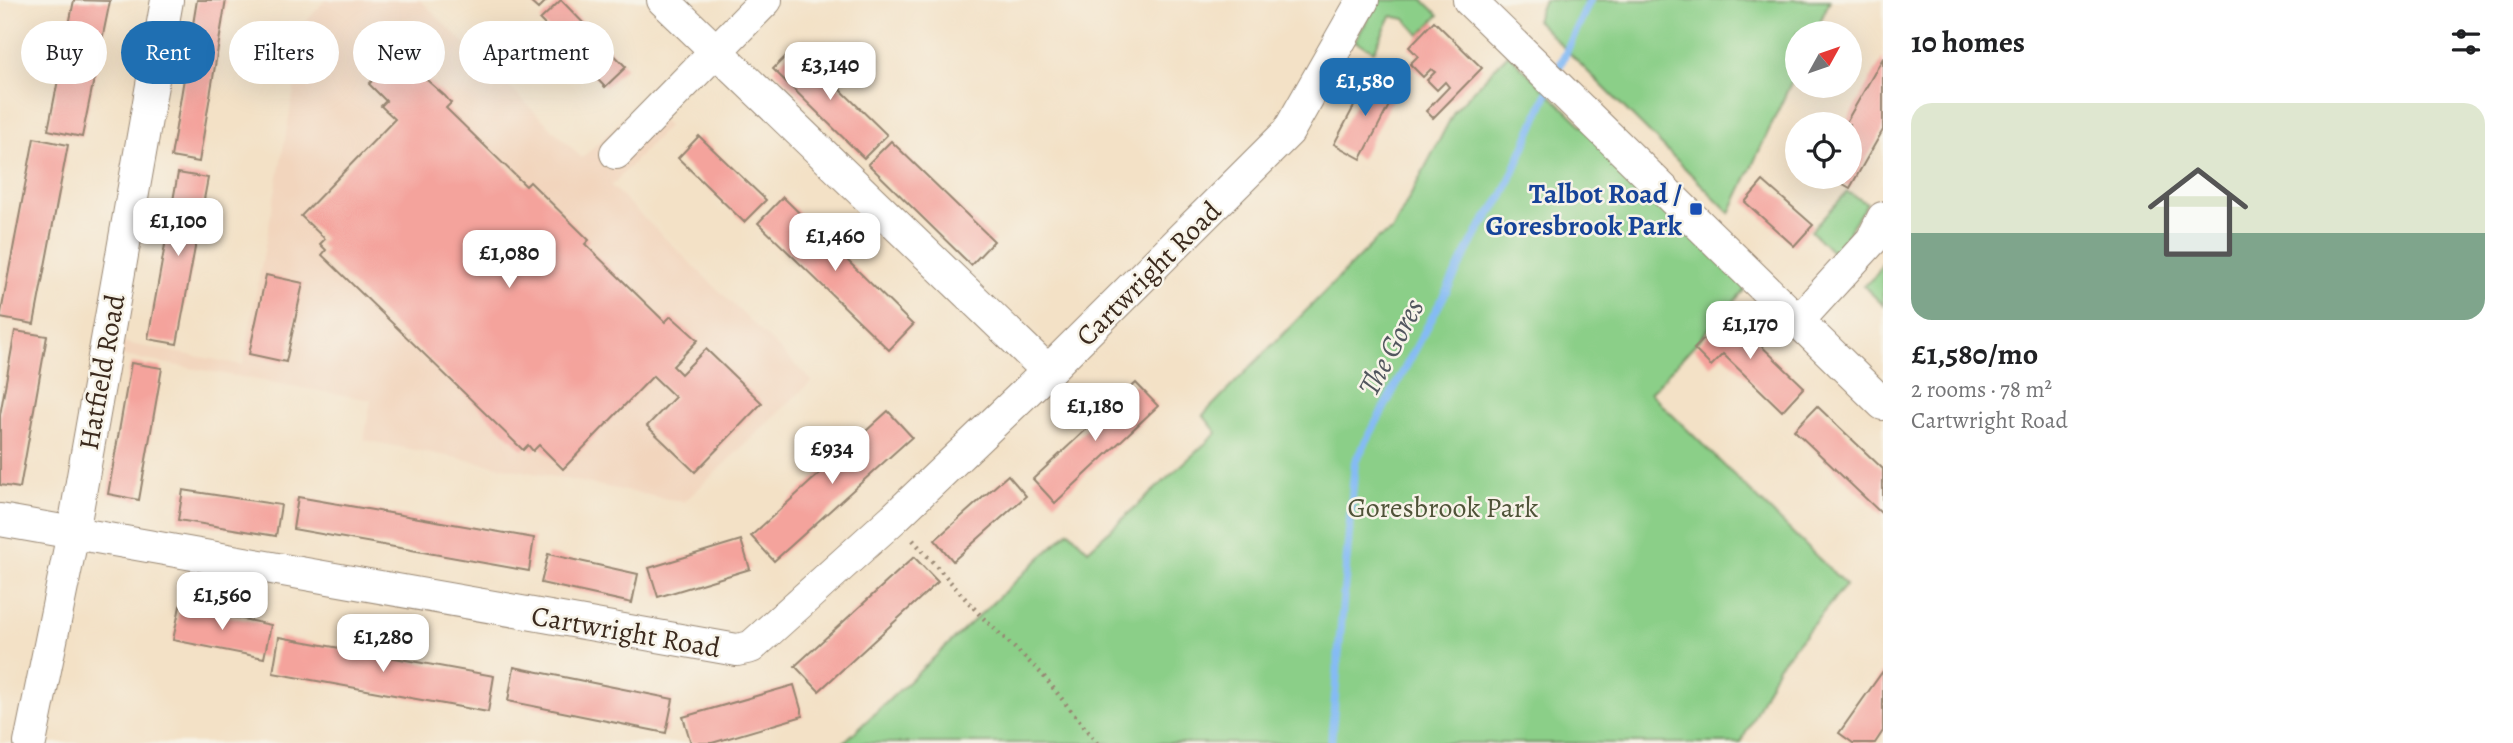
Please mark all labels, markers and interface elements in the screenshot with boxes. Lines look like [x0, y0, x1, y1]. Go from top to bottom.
chip: Buy [21, 21, 107, 84]
chip: Rent [121, 21, 215, 84]
chip: Filters [229, 21, 339, 84]
chip: New [353, 21, 445, 84]
chip: Apartment [459, 21, 614, 84]
north arrow [1785, 21, 1862, 98]
map controls [1785, 21, 1862, 189]
text: 10 homes [1911, 22, 2025, 62]
icon: filters [2447, 23, 2485, 61]
pin: £3,140 [773, 42, 887, 102]
text: £3,140 [801, 49, 859, 80]
pin: £1,580 [1308, 58, 1422, 118]
text: £1,580 [1336, 65, 1394, 96]
button: locate [1785, 112, 1862, 189]
icon: home [2135, 149, 2261, 275]
place label: Talbot Road / Goresbrook Park [1485, 175, 1683, 245]
street label: Cartwright Road [1068, 192, 1230, 355]
pin: £1,100 [121, 198, 235, 258]
marker: Talbot Road / Goresbrook Park [1688, 201, 1704, 217]
text: £1,100 [149, 205, 207, 236]
pin: £1,460 [778, 214, 892, 273]
text: £1,460 [805, 220, 865, 251]
pin: £1,080 [452, 230, 566, 290]
text: £1,080 [479, 237, 539, 268]
street label: Hatfield Road [70, 290, 135, 453]
water label: The Gores [1349, 291, 1433, 403]
pin: £1,170 [1693, 302, 1807, 361]
text: £1,170 [1722, 308, 1778, 339]
text: £1,580/mo [1911, 334, 2038, 374]
text: 2 rooms · 78 m² [1911, 374, 2052, 405]
pin: £1,180 [1038, 384, 1152, 443]
text: £1,180 [1066, 390, 1124, 421]
text: Cartwright Road [1911, 405, 2068, 436]
pin: £934 [791, 426, 873, 486]
text: £934 [810, 433, 854, 464]
park label: Goresbrook Park [1348, 489, 1539, 527]
pin: £1,560 [165, 572, 279, 632]
text: £1,560 [193, 579, 251, 610]
street label: Cartwright Road [528, 597, 724, 667]
pin: £1,280 [326, 614, 440, 674]
text: £1,280 [353, 621, 413, 652]

